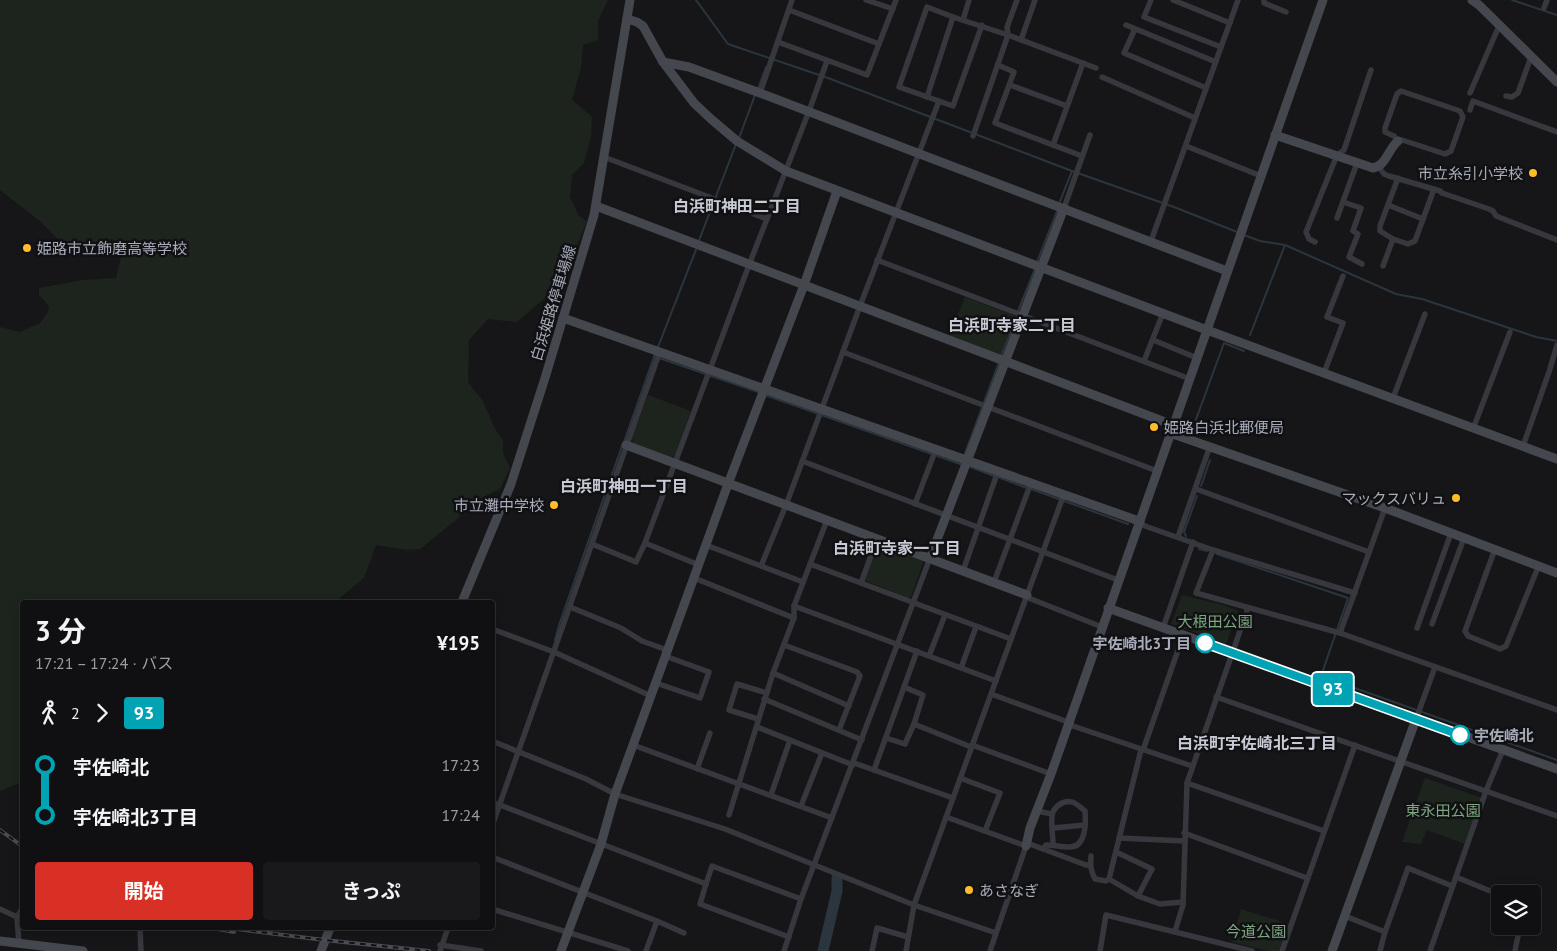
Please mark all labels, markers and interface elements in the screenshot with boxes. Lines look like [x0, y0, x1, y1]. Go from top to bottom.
place label: 市立糸引小学校 [1418, 164, 1523, 183]
marker: 市立糸引小学校 [1527, 167, 1539, 179]
district label: 白浜町神田二丁目 [673, 196, 801, 216]
place label: 姫路市立飾磨高等学校 [37, 239, 187, 258]
marker: 姫路市立飾磨高等学校 [21, 242, 33, 254]
street label: 白浜姫路停車場線 [526, 243, 580, 363]
district label: 白浜町寺家二丁目 [948, 315, 1076, 335]
place label: 姫路白浜北郵便局 [1164, 418, 1284, 437]
marker: 姫路白浜北郵便局 [1148, 421, 1160, 433]
district label: 白浜町神田一丁目 [560, 476, 688, 496]
place label: マックスバリュ [1341, 489, 1446, 508]
marker: マックスバリュ [1450, 492, 1462, 504]
place label: 市立灘中学校 [454, 496, 544, 515]
marker: 市立灘中学校 [548, 499, 560, 511]
district label: 白浜町寺家一丁目 [833, 538, 961, 558]
text: 3 分 [35, 612, 86, 649]
park label: 大根田公園 [1177, 612, 1253, 631]
text: ¥195 [437, 631, 480, 655]
marker: 宇佐崎北3丁目 [1195, 633, 1215, 653]
place label: 宇佐崎北3丁目 [1092, 634, 1191, 653]
text: 17:21 – 17:24 · バス [35, 653, 173, 673]
line badge: 93 [1310, 673, 1356, 705]
text: 93 [1323, 677, 1343, 700]
icon: walk [35, 699, 63, 727]
icon: forward [88, 699, 116, 727]
text: 93 [134, 701, 154, 724]
text: 2 [71, 703, 80, 723]
marker: 宇佐崎北 [1450, 725, 1470, 745]
place label: 宇佐崎北 [1474, 726, 1534, 745]
district label: 白浜町宇佐崎北三丁目 [1177, 733, 1337, 753]
text: 宇佐崎北 [73, 755, 149, 779]
text: 17:23 [442, 755, 480, 775]
park label: 東永田公園 [1405, 801, 1481, 820]
text: 宇佐崎北3丁目 [73, 805, 198, 829]
text: 17:24 [442, 805, 480, 825]
button: 開始 [35, 862, 253, 920]
button: きっぷ [263, 862, 480, 920]
place label: あさなぎ [979, 881, 1039, 900]
marker: あさなぎ [963, 884, 975, 896]
map controls [1491, 885, 1541, 935]
button: layers [1491, 885, 1541, 935]
park label: 今道公園 [1226, 922, 1286, 941]

